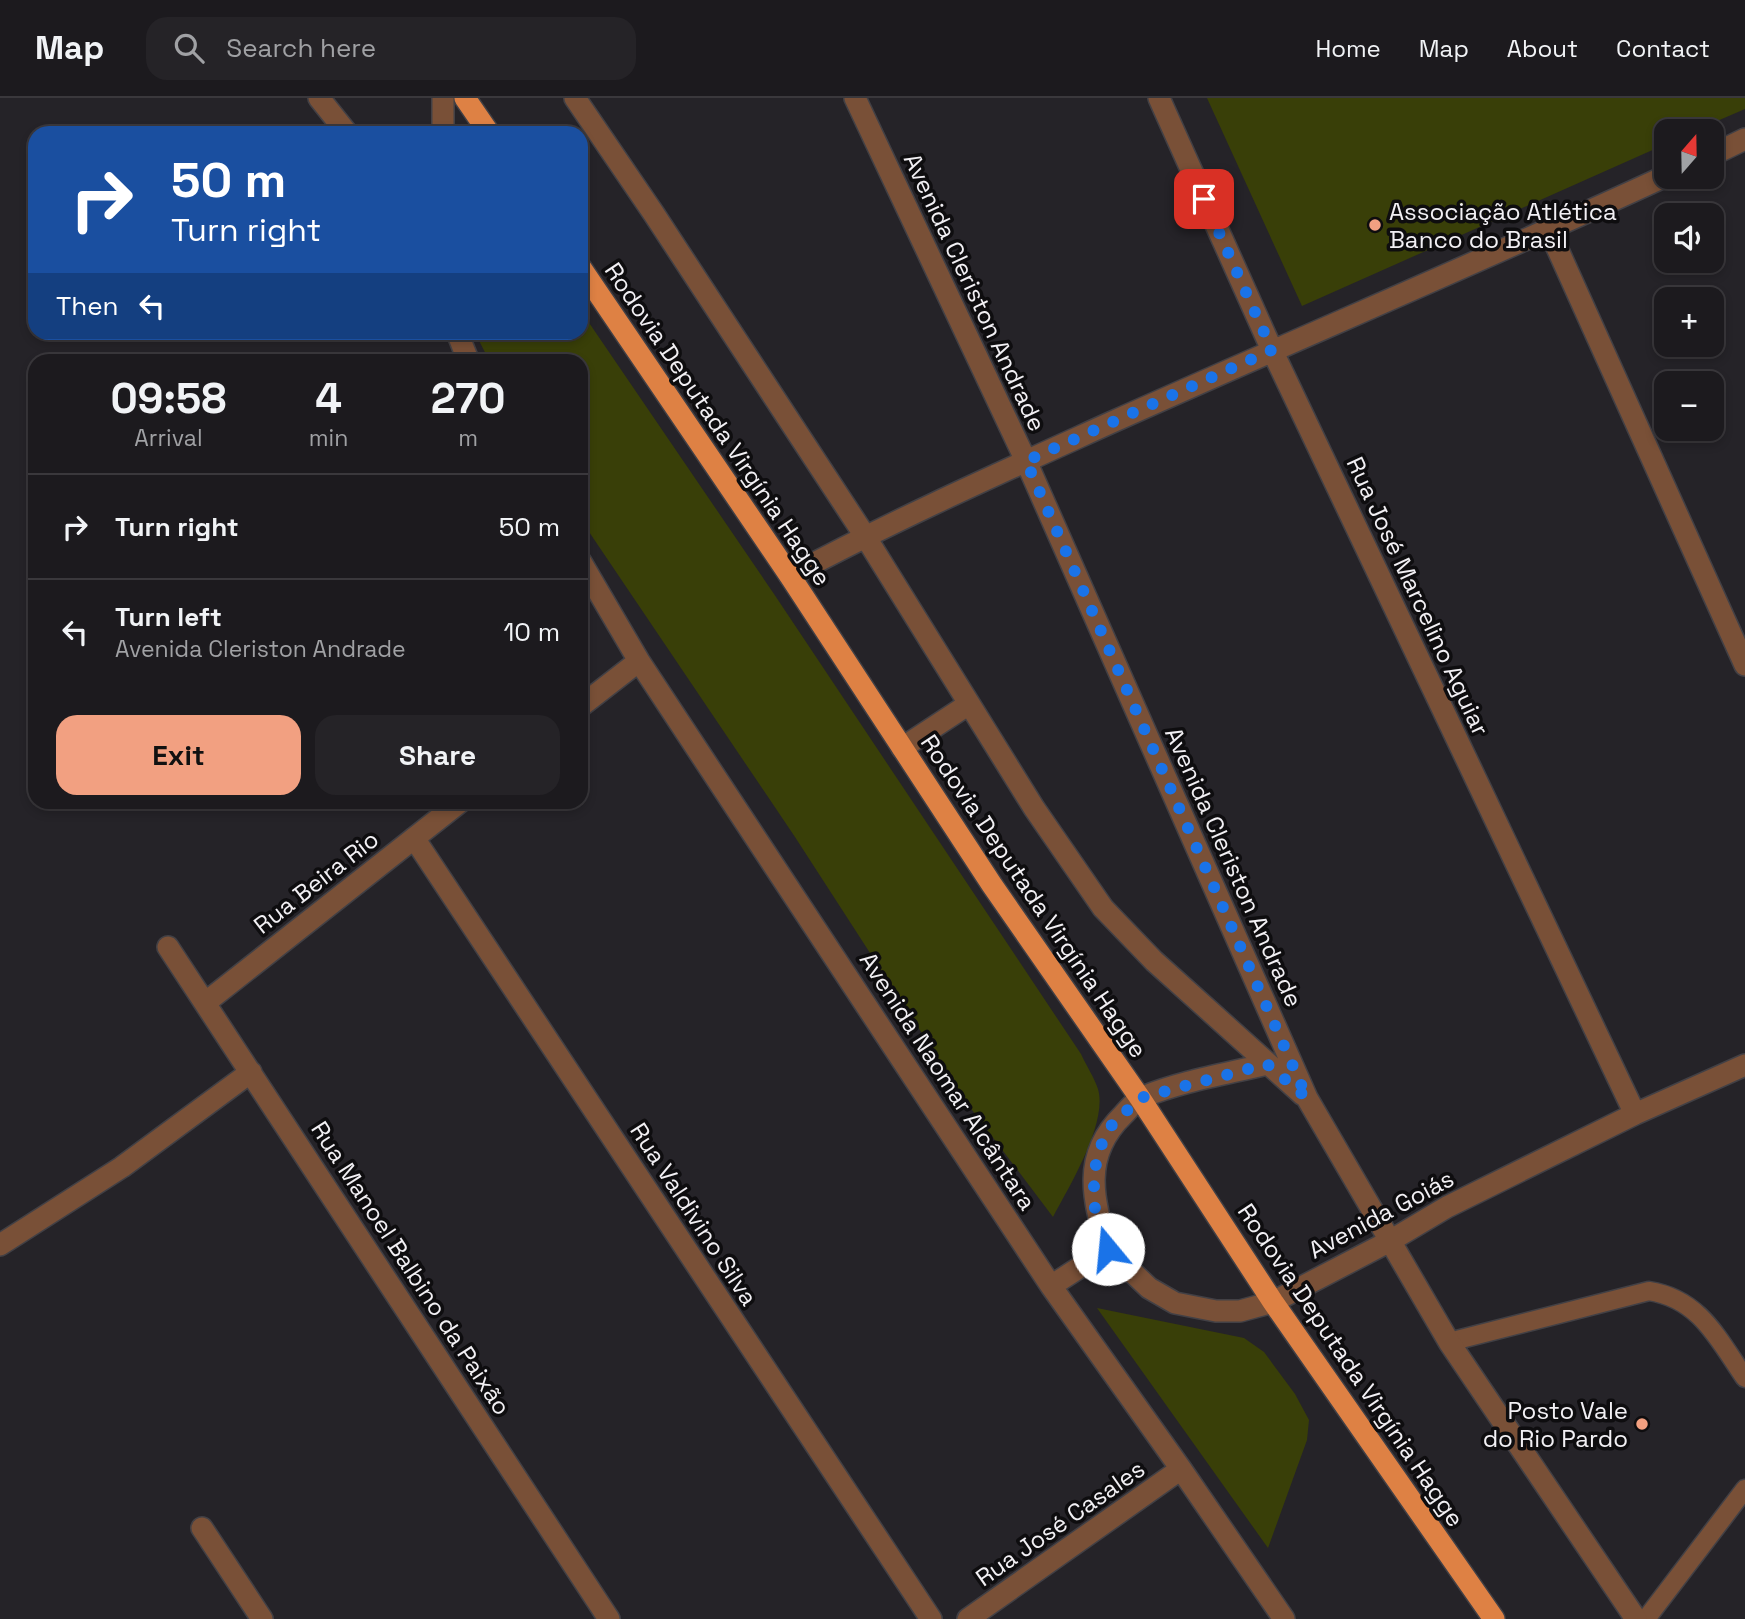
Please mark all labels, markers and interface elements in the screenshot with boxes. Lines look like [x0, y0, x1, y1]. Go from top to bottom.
search box [146, 17, 636, 80]
text: Map [35, 27, 104, 69]
icon: search [170, 29, 208, 67]
text: Search here [226, 31, 376, 65]
text: Home [1315, 33, 1381, 64]
text: Map [1419, 33, 1469, 64]
text: About [1507, 33, 1578, 64]
text: Contact [1616, 33, 1710, 64]
north arrow [1654, 119, 1724, 189]
map controls [1654, 119, 1724, 441]
street label: Avenida Cleriston Andrade [897, 148, 1053, 436]
text: 50 m [171, 149, 286, 211]
icon: right [56, 154, 147, 245]
pin [1174, 169, 1234, 229]
icon: arrive [1185, 180, 1223, 218]
place label: Associação Atlética Banco do Brasil [1389, 196, 1617, 255]
button: sound [1654, 203, 1724, 273]
text: Turn right [171, 210, 321, 250]
marker: Associação Atlética Banco do Brasil [1367, 217, 1383, 233]
street label: Rodovia Deputada Virgínia Hagge [598, 256, 838, 592]
icon: left [133, 287, 171, 325]
button: + [1654, 287, 1724, 357]
text: Then [56, 289, 119, 323]
button: − [1654, 371, 1724, 441]
text: 09:58 [110, 372, 226, 425]
text: 4 [315, 372, 342, 425]
text: 270 [431, 372, 506, 425]
text: Arrival [134, 423, 203, 453]
text: min [309, 423, 348, 453]
text: m [458, 423, 478, 453]
street label: Rua José Marcelino Aguiar [1340, 452, 1496, 740]
icon: right [56, 508, 94, 546]
text: Turn right [115, 510, 239, 544]
text: 50 m [499, 510, 560, 544]
text: Turn left [115, 600, 222, 634]
icon: left [56, 613, 94, 651]
text: 10 m [503, 615, 560, 649]
text: Avenida Cleriston Andrade [115, 634, 406, 664]
button: Exit [56, 715, 301, 795]
button: Share [315, 715, 560, 795]
street label: Avenida Cleriston Andrade [1158, 722, 1310, 1012]
street label: Rodovia Deputada Virgínia Hagge [914, 728, 1154, 1064]
street label: Rua Beira Rio [247, 824, 385, 940]
street label: Avenida Naomar Alcântara [853, 946, 1043, 1216]
street label: Rua Manoel Balbino da Paixão [304, 1115, 518, 1421]
street label: Rua Valdivino Silva [623, 1117, 765, 1311]
street label: Avenida Goiás [1303, 1163, 1459, 1265]
street label: Rodovia Deputada Virgínia Hagge [1231, 1197, 1471, 1533]
position arrow [1071, 1212, 1145, 1286]
place label: Posto Vale do Rio Pardo [1483, 1395, 1628, 1454]
marker: Posto Vale do Rio Pardo [1634, 1416, 1650, 1432]
street label: Rua José Casales [969, 1453, 1151, 1593]

